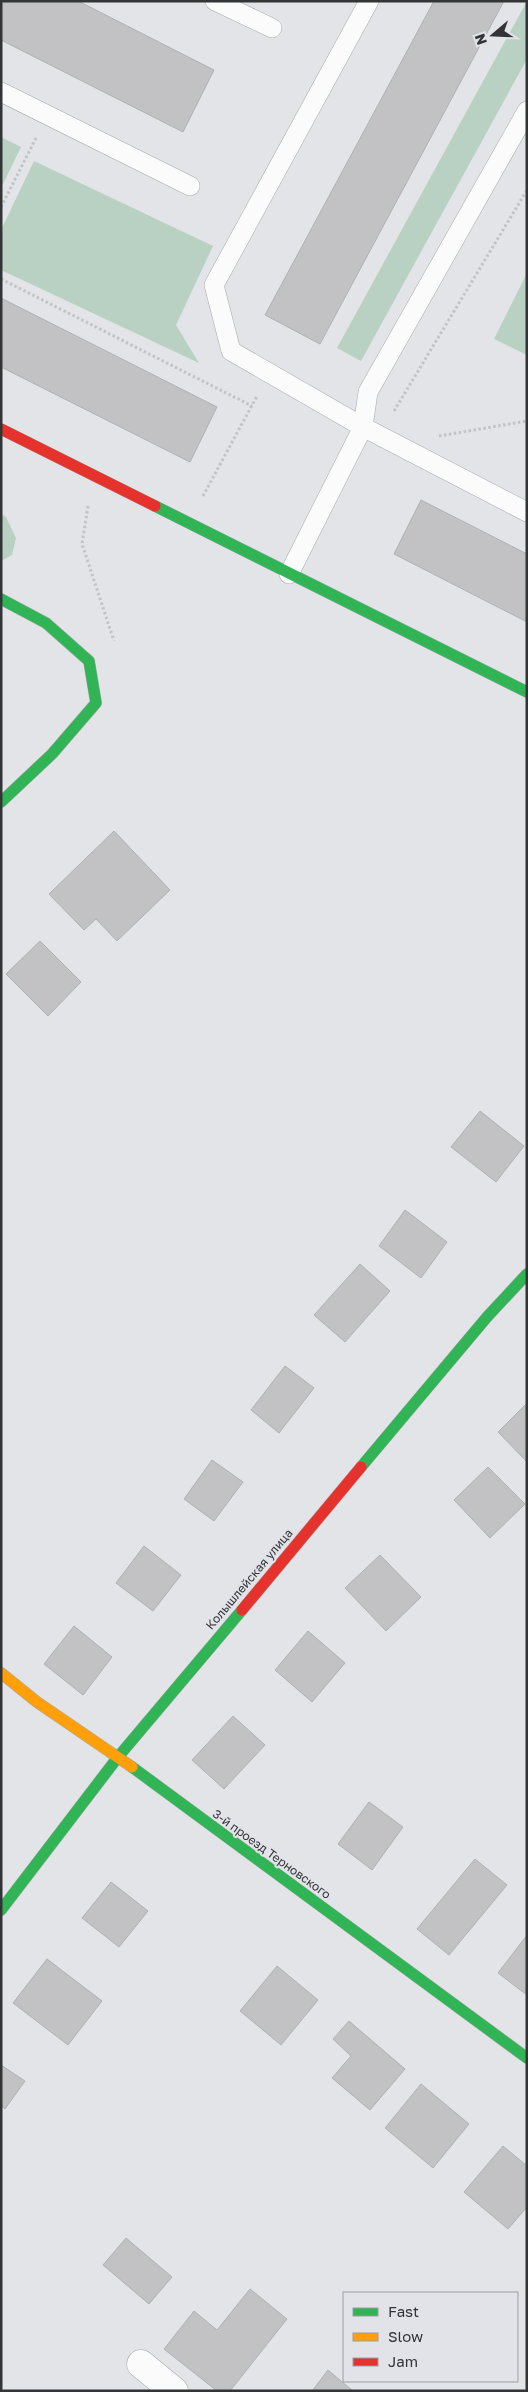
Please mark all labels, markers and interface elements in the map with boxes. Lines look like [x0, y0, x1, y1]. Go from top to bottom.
north arrow [468, 10, 518, 60]
text: N [470, 32, 490, 47]
street label: Колышлейская улица [202, 1525, 296, 1633]
street label: 3-й проезд Терновского [210, 1806, 334, 1902]
legend [343, 2292, 518, 2382]
text: Fast [388, 2302, 419, 2320]
text: Slow [388, 2327, 423, 2345]
text: Jam [388, 2352, 418, 2370]

